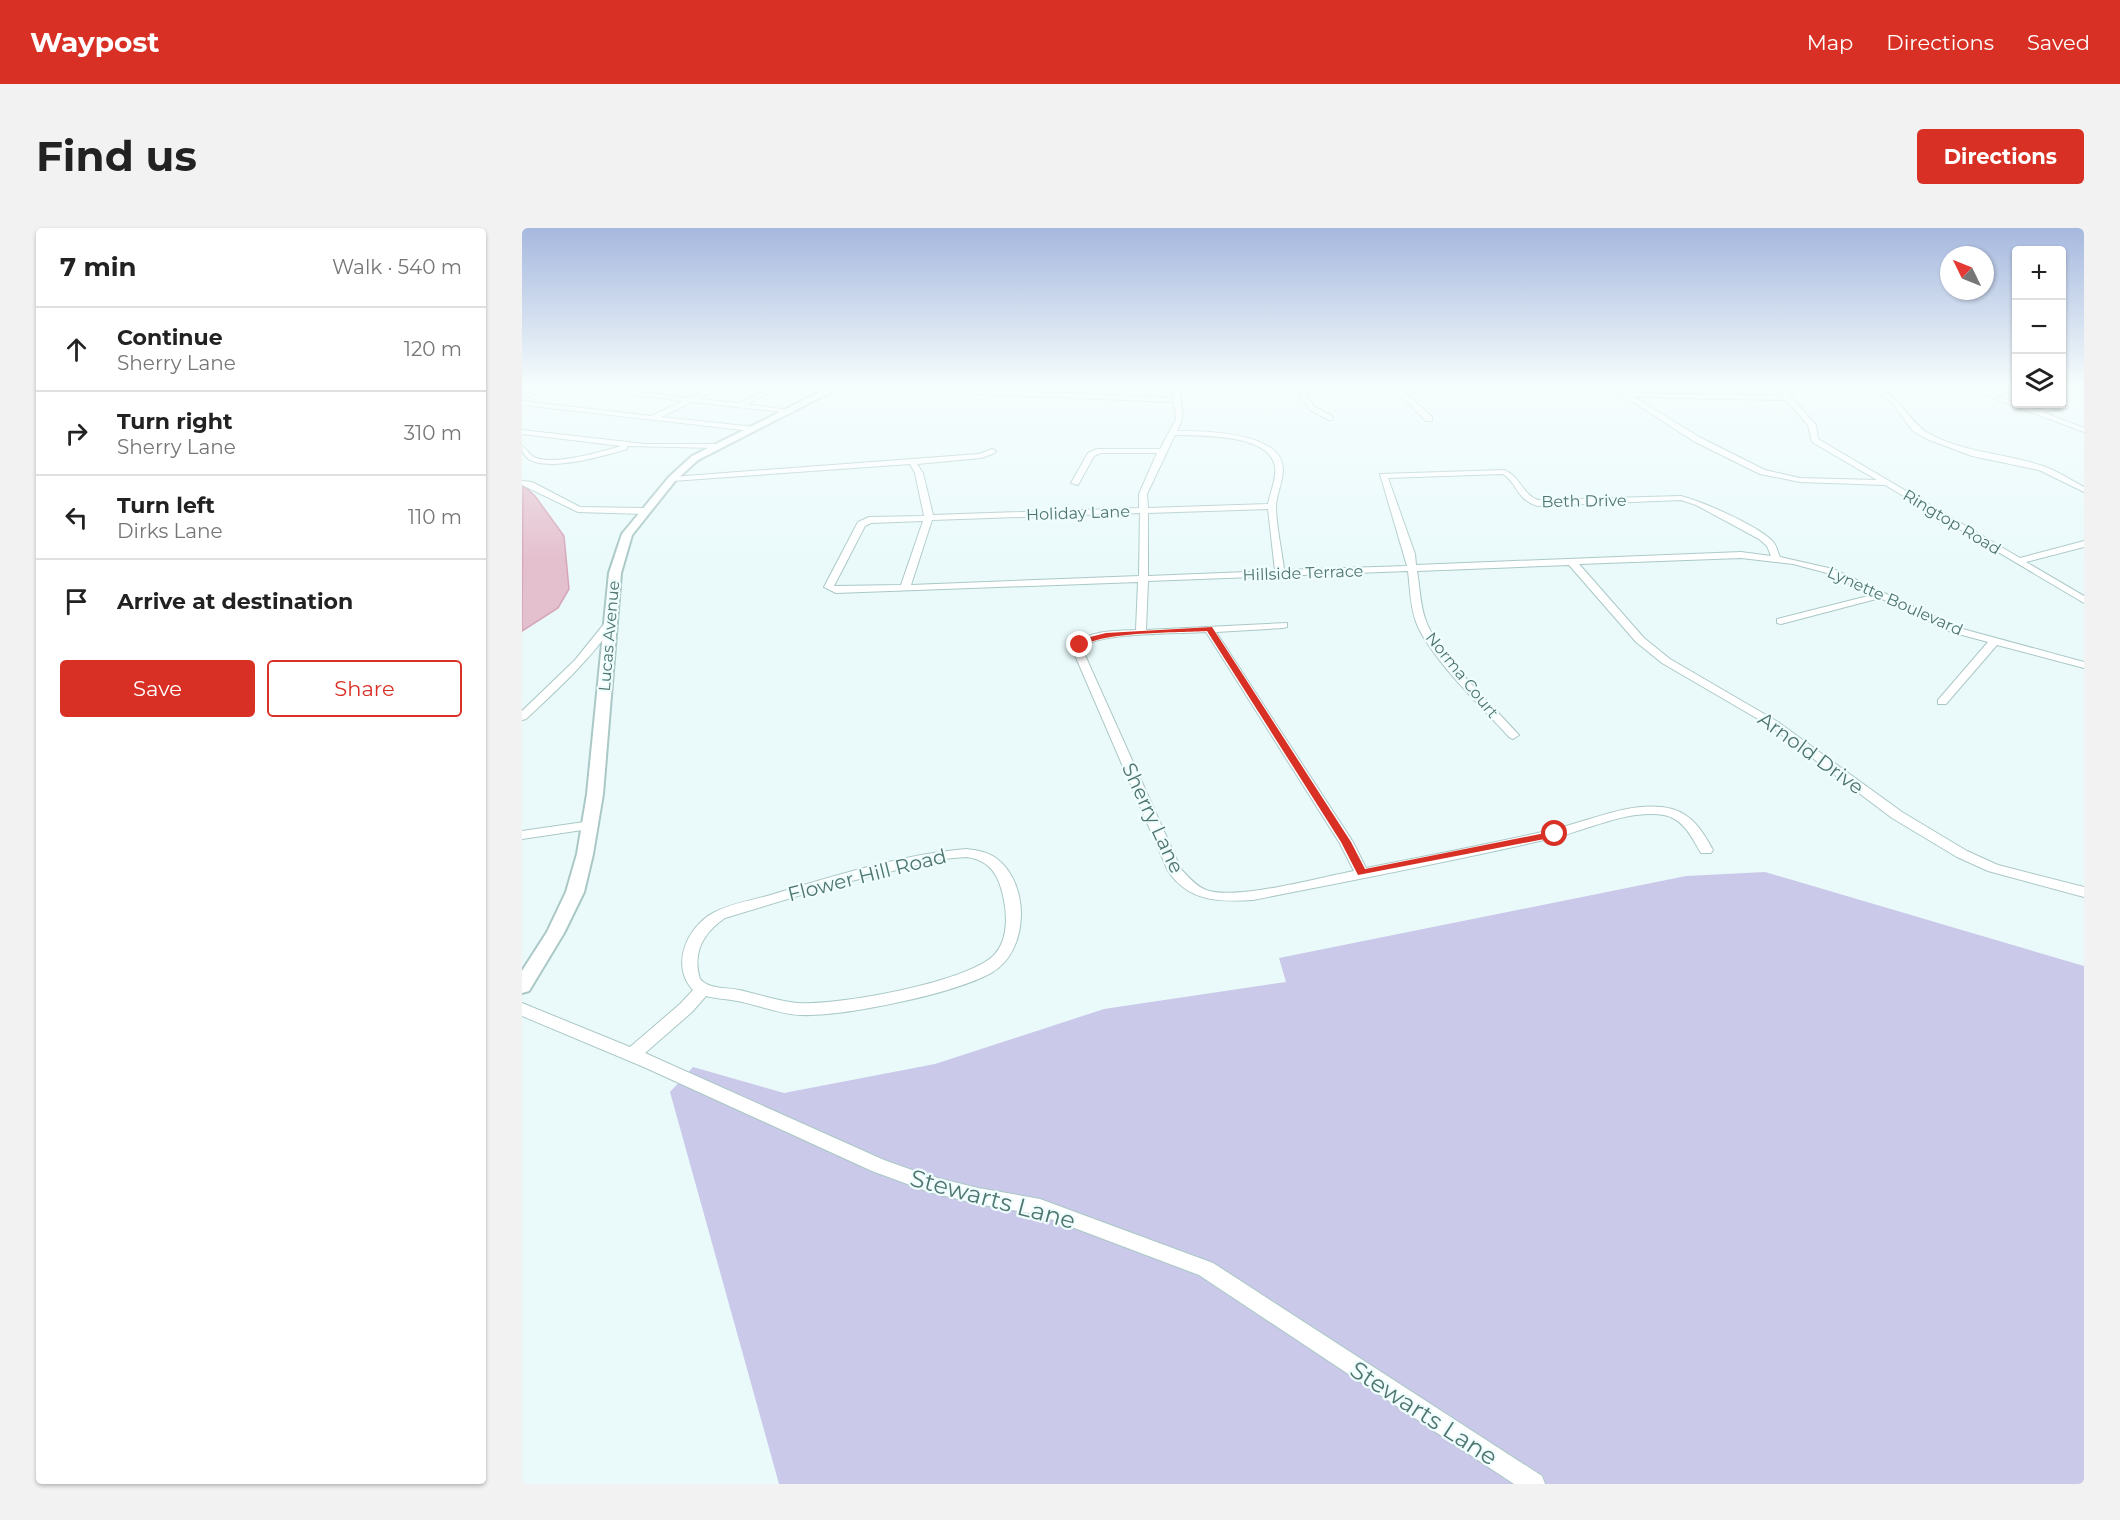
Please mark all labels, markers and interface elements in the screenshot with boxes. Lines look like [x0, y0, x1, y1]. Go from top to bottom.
text: Waypost [30, 25, 160, 59]
text: Map [1807, 30, 1853, 55]
text: Directions [1886, 30, 1994, 55]
text: Saved [2027, 30, 2090, 55]
button: Directions [1917, 129, 2084, 184]
text: Find us [36, 130, 197, 182]
north arrow [1940, 246, 1994, 300]
map controls [2012, 246, 2066, 408]
button: + [2012, 246, 2066, 300]
text: 7 min [60, 251, 137, 283]
text: Walk · 540 m [332, 255, 462, 279]
button: − [2012, 300, 2066, 354]
text: Continue [117, 324, 223, 351]
icon: ahead [60, 333, 93, 366]
text: 120 m [404, 337, 462, 361]
text: Sherry Lane [117, 351, 236, 375]
button: layers [2012, 354, 2066, 408]
text: Turn right [117, 408, 232, 435]
icon: right [60, 417, 93, 450]
text: 310 m [404, 421, 462, 445]
text: Sherry Lane [117, 435, 236, 459]
street label: Ringtop Road [1900, 485, 2004, 559]
street label: Beth Drive [1541, 491, 1627, 511]
text: Turn left [117, 492, 215, 519]
icon: left [60, 501, 93, 534]
street label: Holiday Lane [1026, 502, 1130, 524]
text: 110 m [408, 505, 462, 529]
text: Dirks Lane [117, 519, 223, 543]
street label: Hillside Terrace [1242, 561, 1364, 585]
street label: Lynette Boulevard [1824, 563, 1966, 639]
street label: Lucas Avenue [595, 580, 623, 692]
icon: arrive [60, 585, 93, 618]
text: Arrive at destination [117, 588, 353, 615]
street label: Norma Court [1422, 628, 1503, 722]
route end [1066, 631, 1092, 657]
button: Save [60, 660, 255, 717]
button: Share [267, 660, 462, 717]
street label: Arnold Drive [1753, 707, 1869, 799]
street label: Sherry Lane [1117, 759, 1189, 877]
route start [1541, 820, 1567, 846]
street label: Flower Hill Road [785, 844, 949, 906]
street label: Stewarts Lane [907, 1163, 1079, 1235]
street label: Stewarts Lane [1345, 1355, 1503, 1471]

